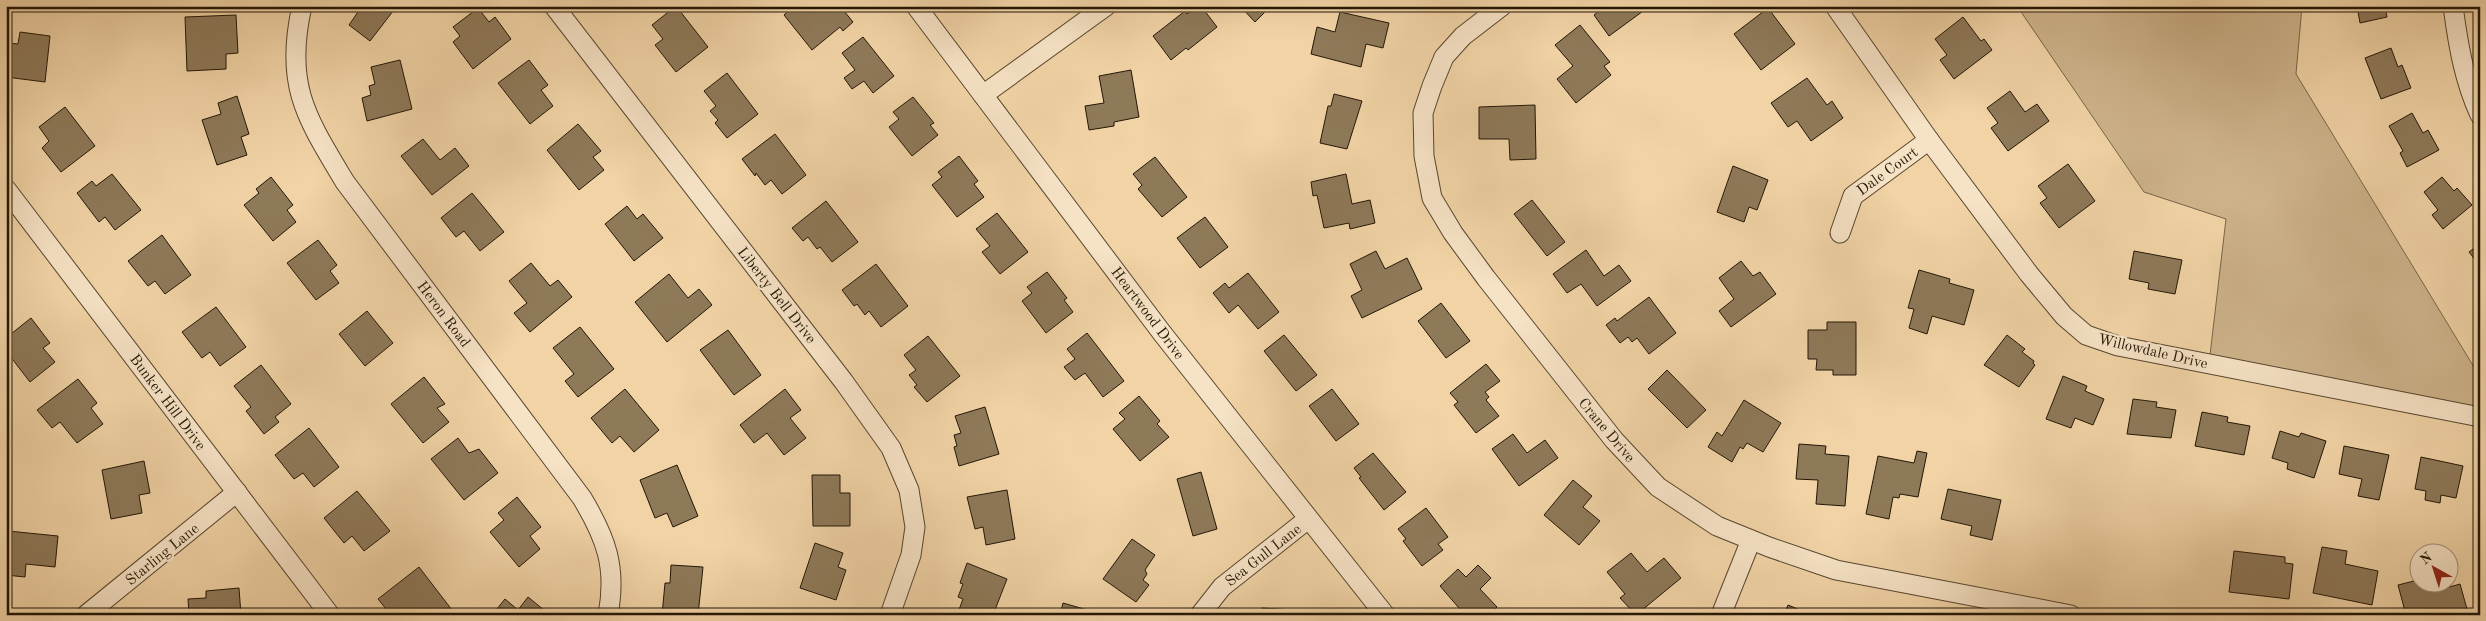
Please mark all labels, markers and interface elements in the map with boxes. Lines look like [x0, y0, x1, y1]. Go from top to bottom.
street label: Dale Court [1855, 145, 1921, 199]
street label: Liberty Bell Drive [734, 245, 818, 347]
street label: Heartwood Drive [1107, 265, 1186, 363]
street label: Heron Road [413, 279, 472, 351]
street label: Willowdale Drive [2096, 333, 2209, 372]
street label: Bunker Hill Drive [126, 352, 208, 454]
street label: Crane Drive [1575, 396, 1637, 466]
street label: Starling Lane [124, 521, 202, 589]
street label: Sea Gull Lane [1223, 522, 1305, 590]
north arrow [2408, 544, 2458, 594]
text: N [2418, 550, 2435, 567]

